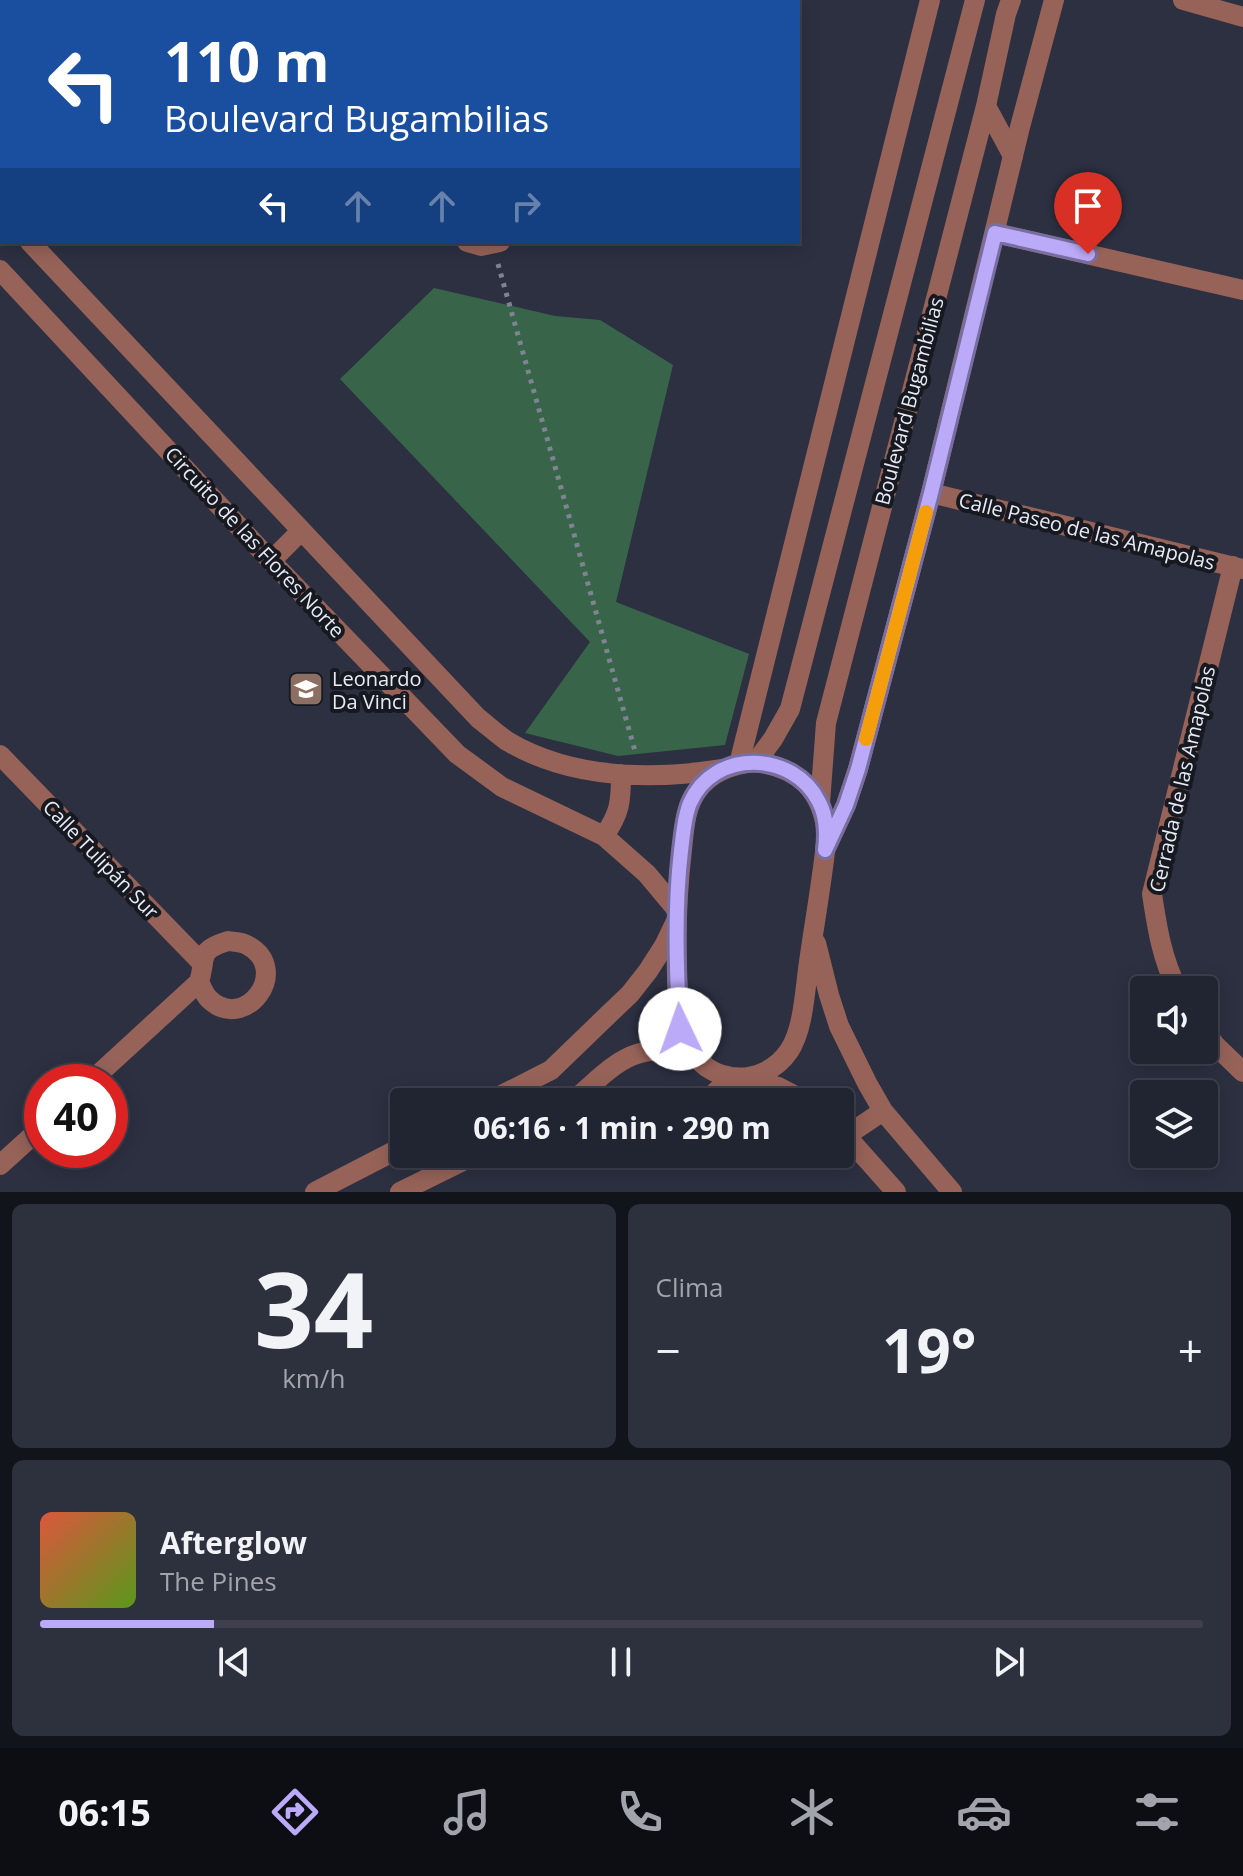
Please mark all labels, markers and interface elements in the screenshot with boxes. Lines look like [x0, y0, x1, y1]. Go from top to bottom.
text: 110 m [164, 22, 330, 98]
icon: left [32, 32, 136, 136]
text: Boulevard Bugambilias [164, 94, 549, 143]
pin [1054, 172, 1122, 254]
icon: left [252, 184, 296, 228]
icon: ahead [336, 184, 380, 228]
icon: ahead [420, 184, 464, 228]
icon: right [504, 184, 548, 228]
icon: arrive [1066, 184, 1110, 228]
street label: Boulevard Bugambilias [868, 294, 950, 508]
street label: Circuito de las Flores Norte [159, 441, 351, 643]
street label: Calle Paseo de las Amapolas [956, 486, 1218, 576]
street label: Cerrada de las Amapolas [1143, 663, 1221, 895]
place label: Leonardo Da Vinci [332, 665, 422, 715]
school or university icon: Leonardo Da Vinci [287, 670, 325, 708]
street label: Calle Tulipán Sur [37, 794, 165, 924]
map controls [1130, 976, 1218, 1168]
button: sound [1130, 976, 1218, 1064]
position arrow [638, 987, 722, 1071]
speed limit sign: 40 [24, 1064, 128, 1168]
button: layers [1130, 1080, 1218, 1168]
text: 06:16 · 1 min · 290 m [473, 1107, 771, 1148]
text: 34 [254, 1237, 373, 1378]
text: Clima [656, 1269, 724, 1305]
text: 19° [882, 1309, 976, 1391]
text: − [656, 1320, 681, 1380]
text: + [1178, 1320, 1203, 1380]
text: km/h [282, 1360, 345, 1396]
text: Afterglow [160, 1522, 307, 1563]
text: The Pines [160, 1563, 277, 1599]
icon: previous [212, 1640, 256, 1684]
icon: pause [599, 1640, 643, 1684]
icon: next [987, 1640, 1031, 1684]
icon: directions [267, 1784, 323, 1840]
icon: music [439, 1784, 495, 1840]
icon: phone [612, 1784, 668, 1840]
icon: climate [784, 1784, 840, 1840]
icon: car [956, 1784, 1012, 1840]
icon: filters [1129, 1784, 1185, 1840]
text: 06:15 [58, 1788, 151, 1837]

